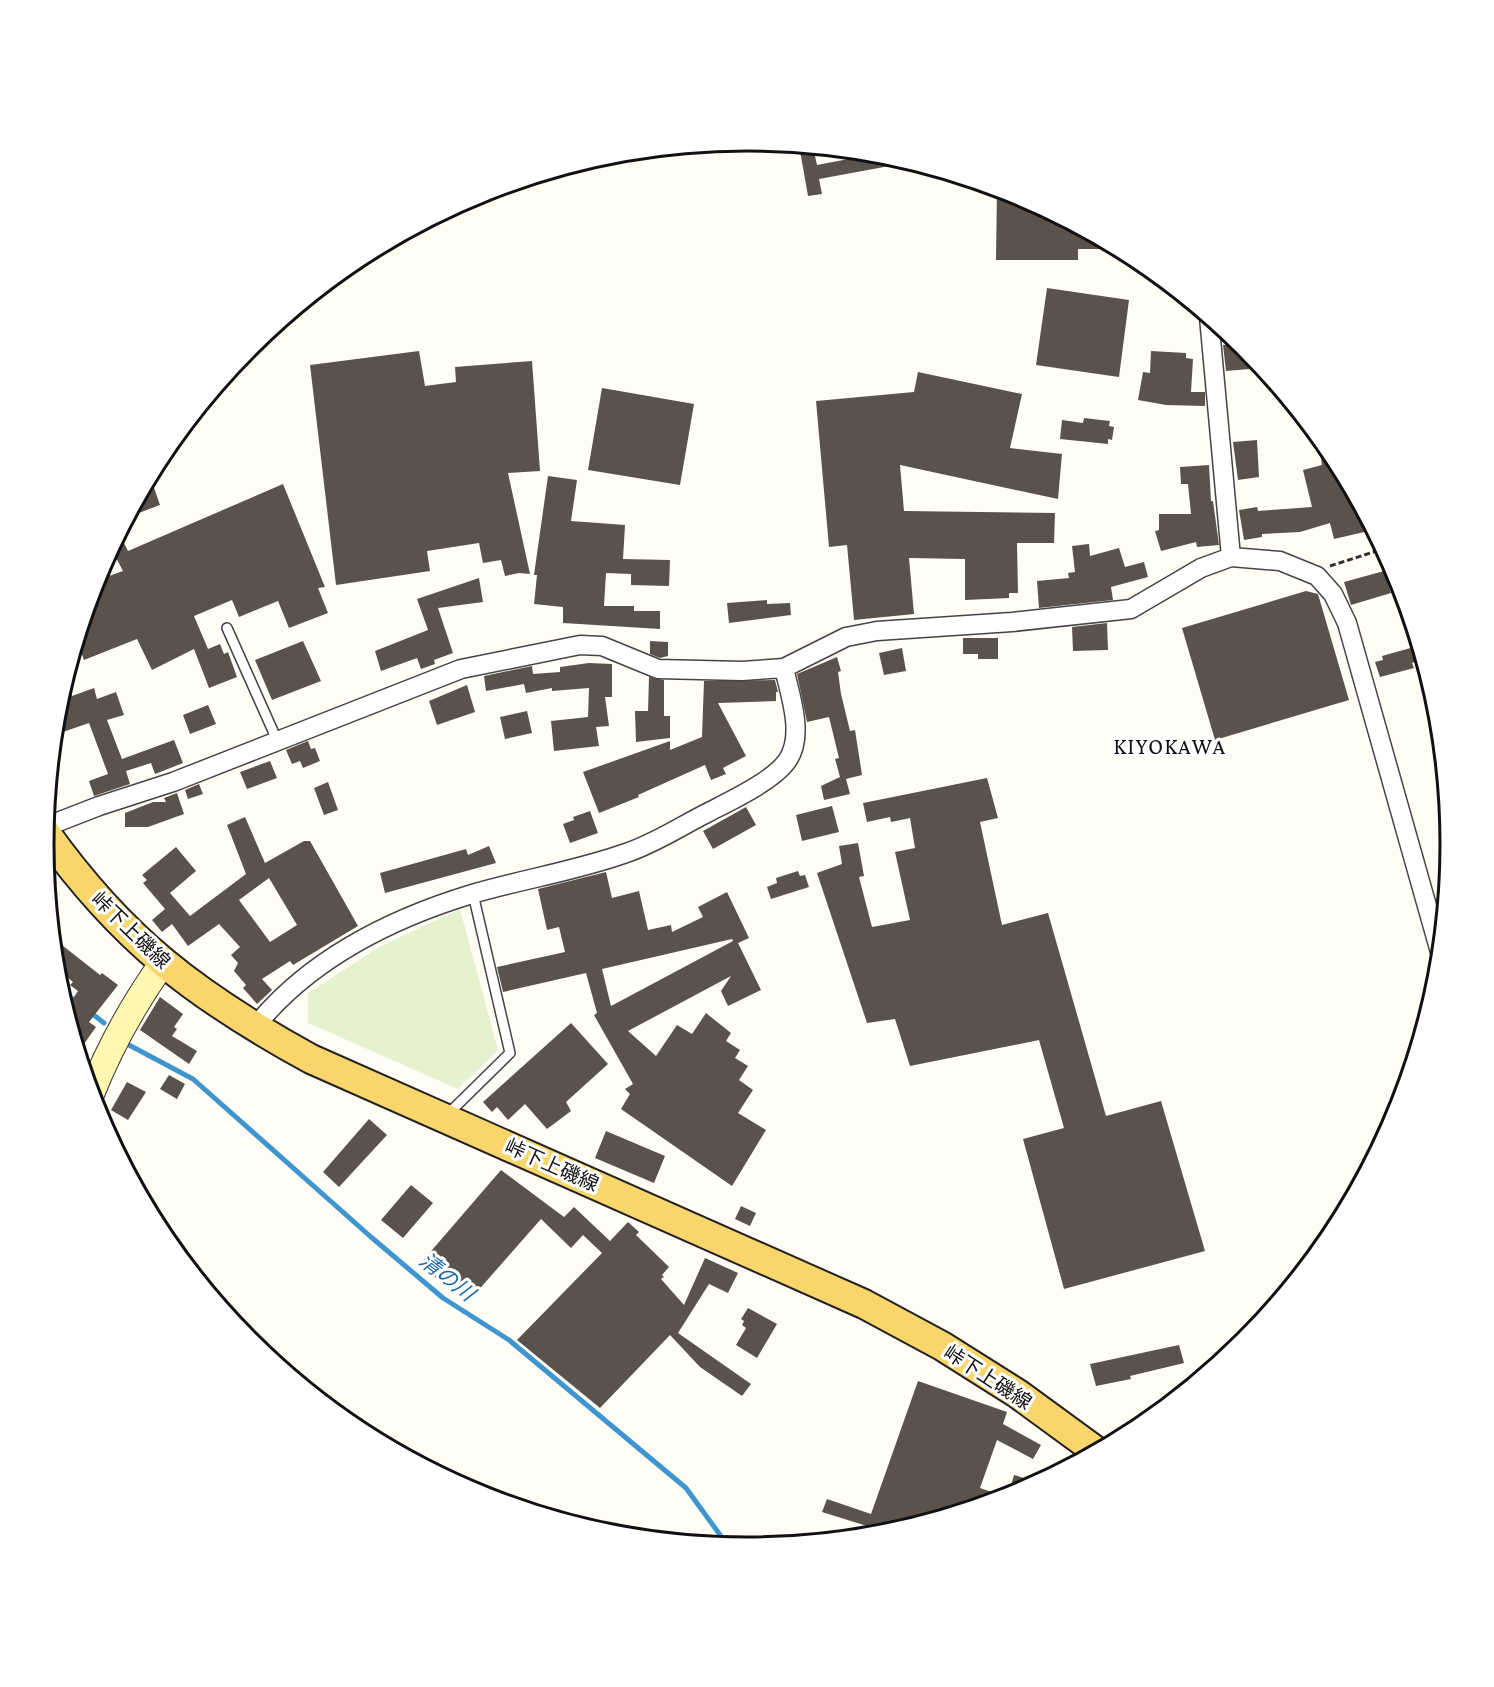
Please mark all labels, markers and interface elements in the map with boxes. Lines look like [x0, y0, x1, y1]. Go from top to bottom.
district label: KIYOKAWA [1113, 734, 1227, 759]
street label: 峠下上磯線 [87, 887, 175, 973]
street label: 峠下上磯線 [502, 1135, 602, 1195]
water label: 清の川 [415, 1248, 481, 1307]
street label: 峠下上磯線 [940, 1341, 1036, 1413]

